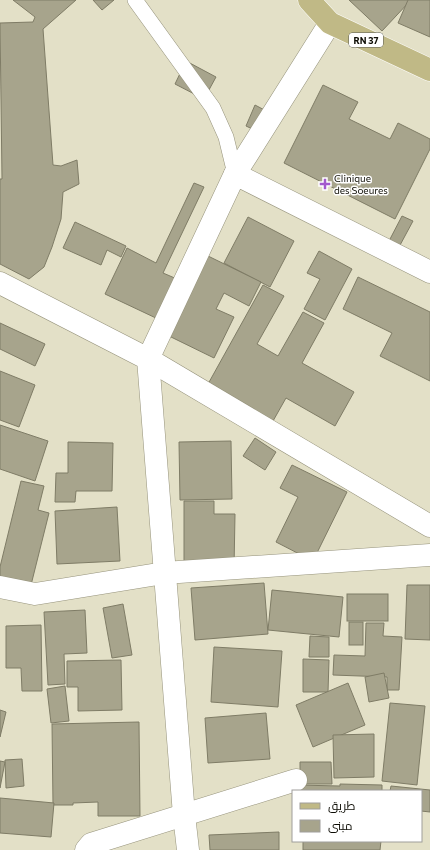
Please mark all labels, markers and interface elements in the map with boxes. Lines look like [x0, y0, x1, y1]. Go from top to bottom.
road number: RN 37 [349, 33, 383, 47]
place label: Clinique des Soeures [334, 172, 388, 196]
marker: Clinique des Soeures [319, 178, 331, 190]
legend [292, 790, 422, 842]
text: طريق [328, 798, 356, 813]
text: مبنى [328, 818, 353, 833]

